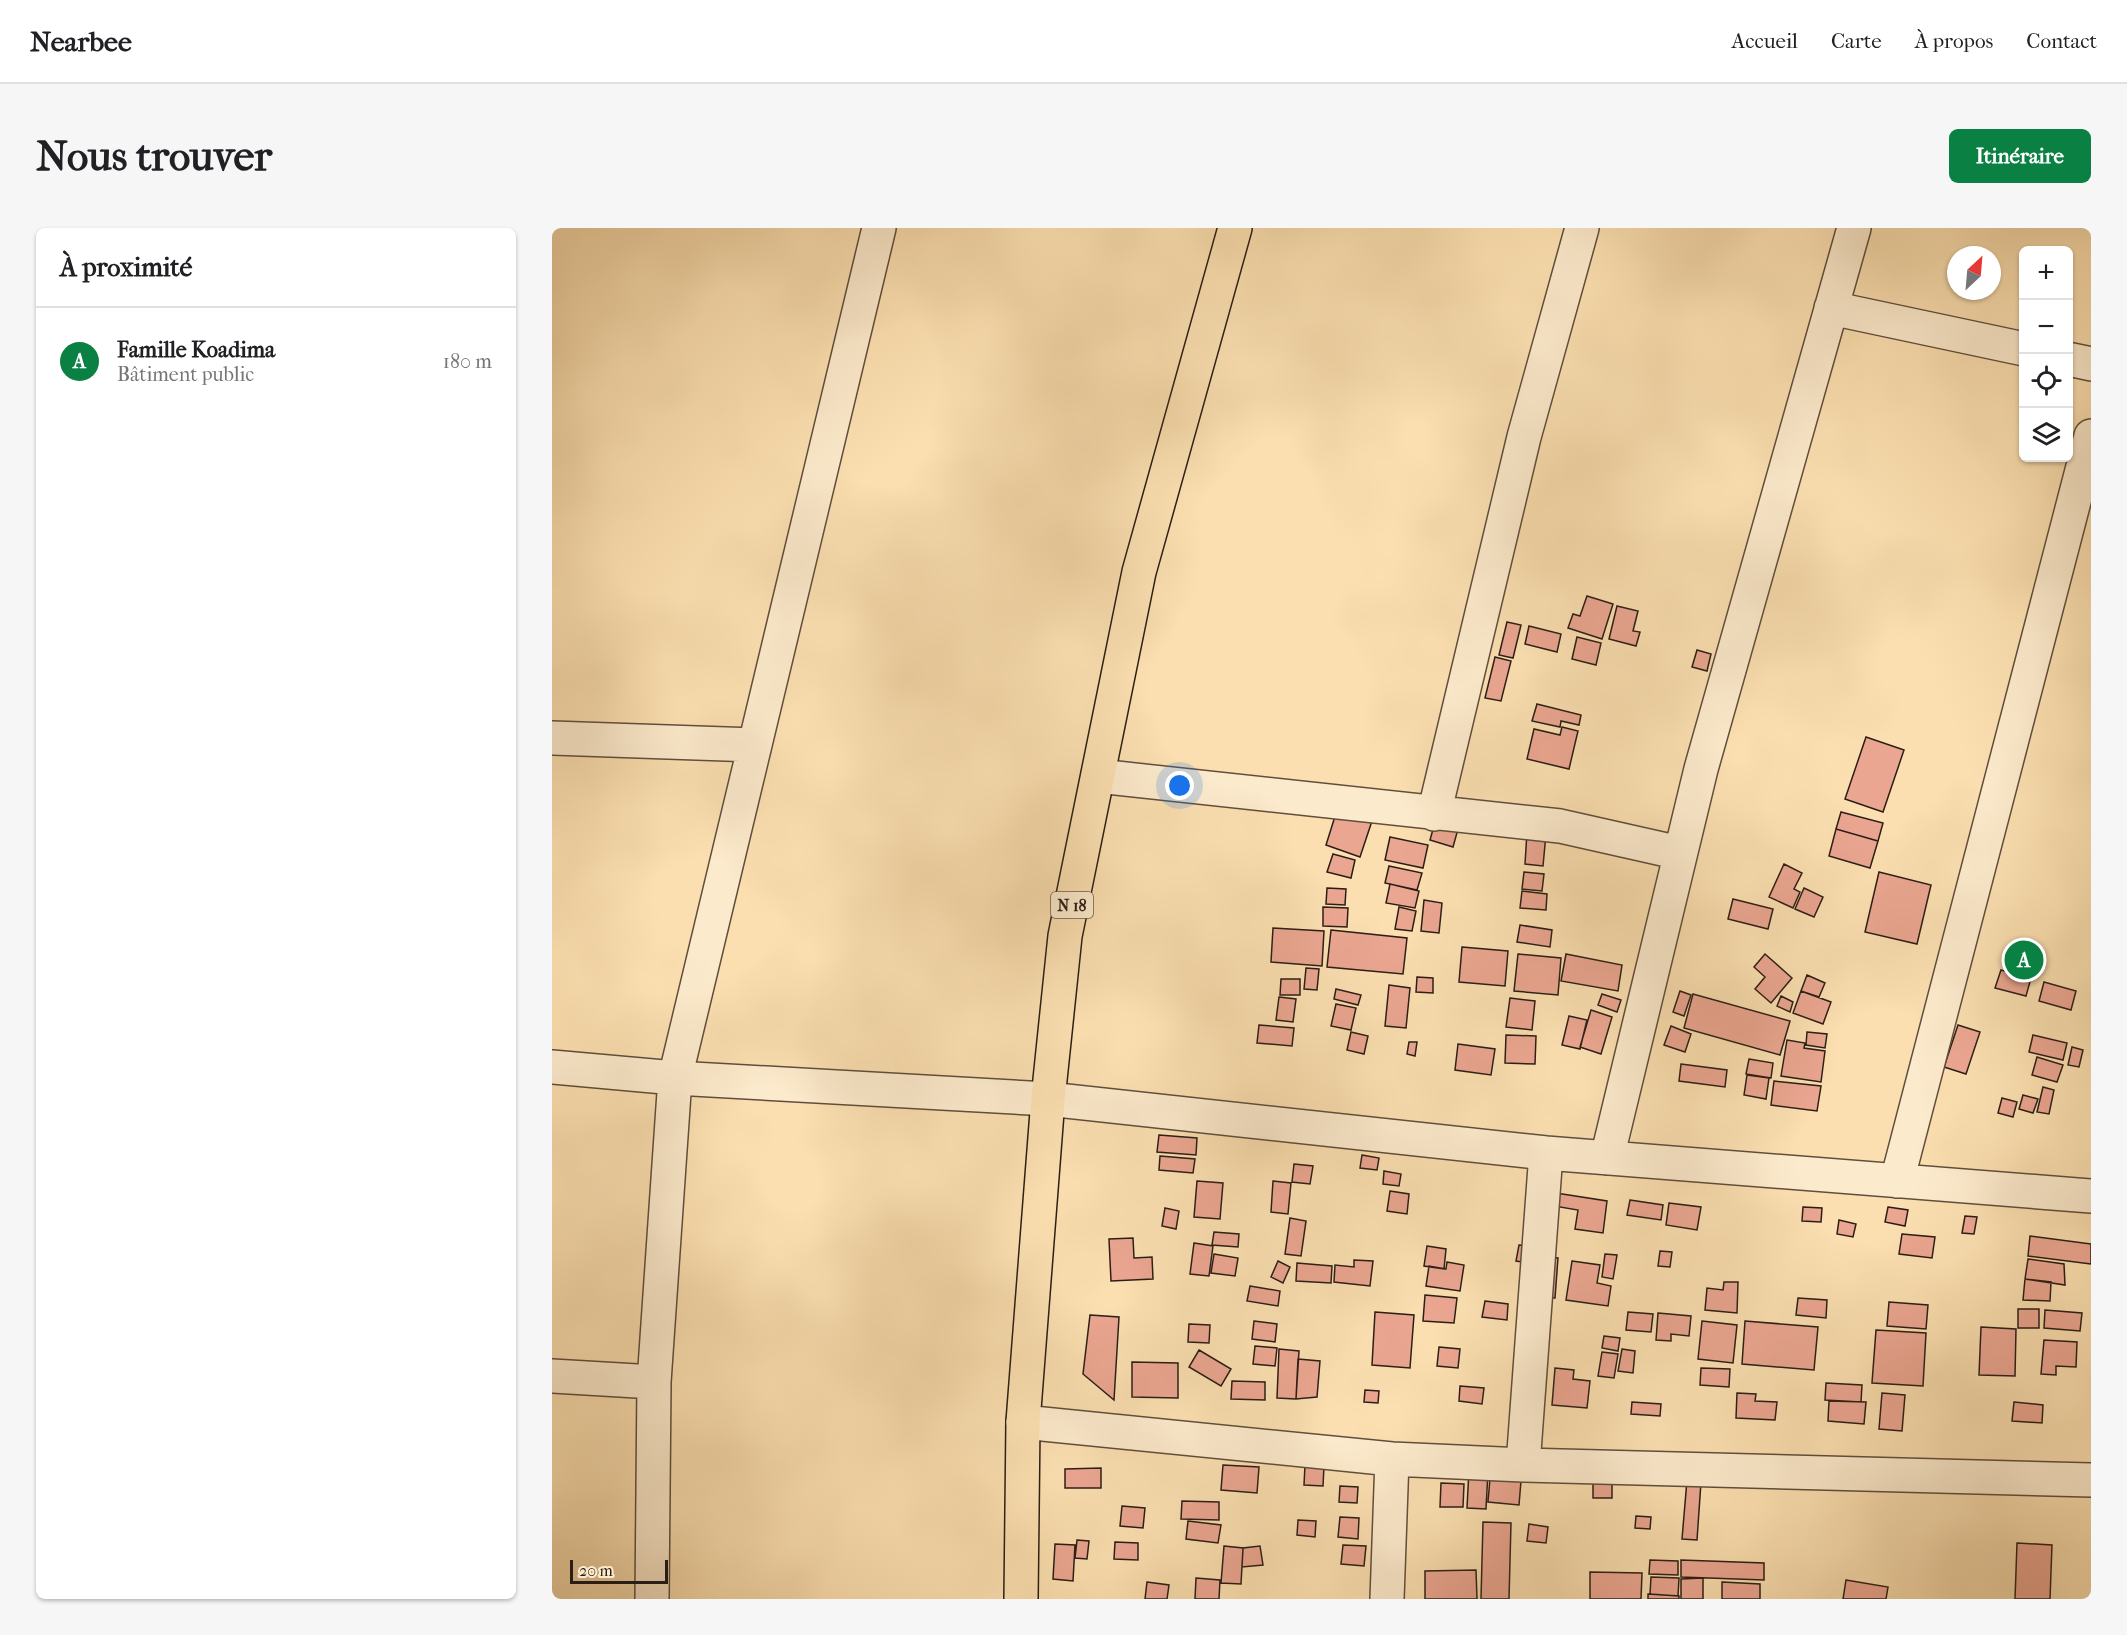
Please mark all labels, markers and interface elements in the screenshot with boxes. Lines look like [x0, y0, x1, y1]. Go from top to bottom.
text: Nearbee [30, 25, 132, 58]
text: Accueil [1732, 29, 1798, 53]
text: Carte [1831, 29, 1882, 53]
text: À propos [1915, 29, 1993, 53]
text: Contact [2026, 29, 2097, 53]
button: Itinéraire [1949, 129, 2091, 183]
text: Nous trouver [36, 132, 272, 181]
north arrow [1947, 246, 2001, 300]
map controls [2019, 246, 2073, 462]
button: + [2019, 246, 2073, 300]
text: À proximité [60, 252, 192, 283]
button: − [2019, 300, 2073, 354]
text: Famille Koadima [117, 337, 275, 363]
text: A [73, 350, 86, 373]
text: 180 m [443, 350, 492, 373]
button: locate [2019, 354, 2073, 408]
text: Bâtiment public [117, 363, 254, 386]
button: layers [2019, 408, 2073, 462]
your location [1165, 771, 1194, 800]
road number: N 18 [1051, 892, 1093, 918]
pin: A [2004, 938, 2044, 982]
scale bar [570, 1557, 668, 1584]
text: 20 m [579, 1561, 613, 1580]

